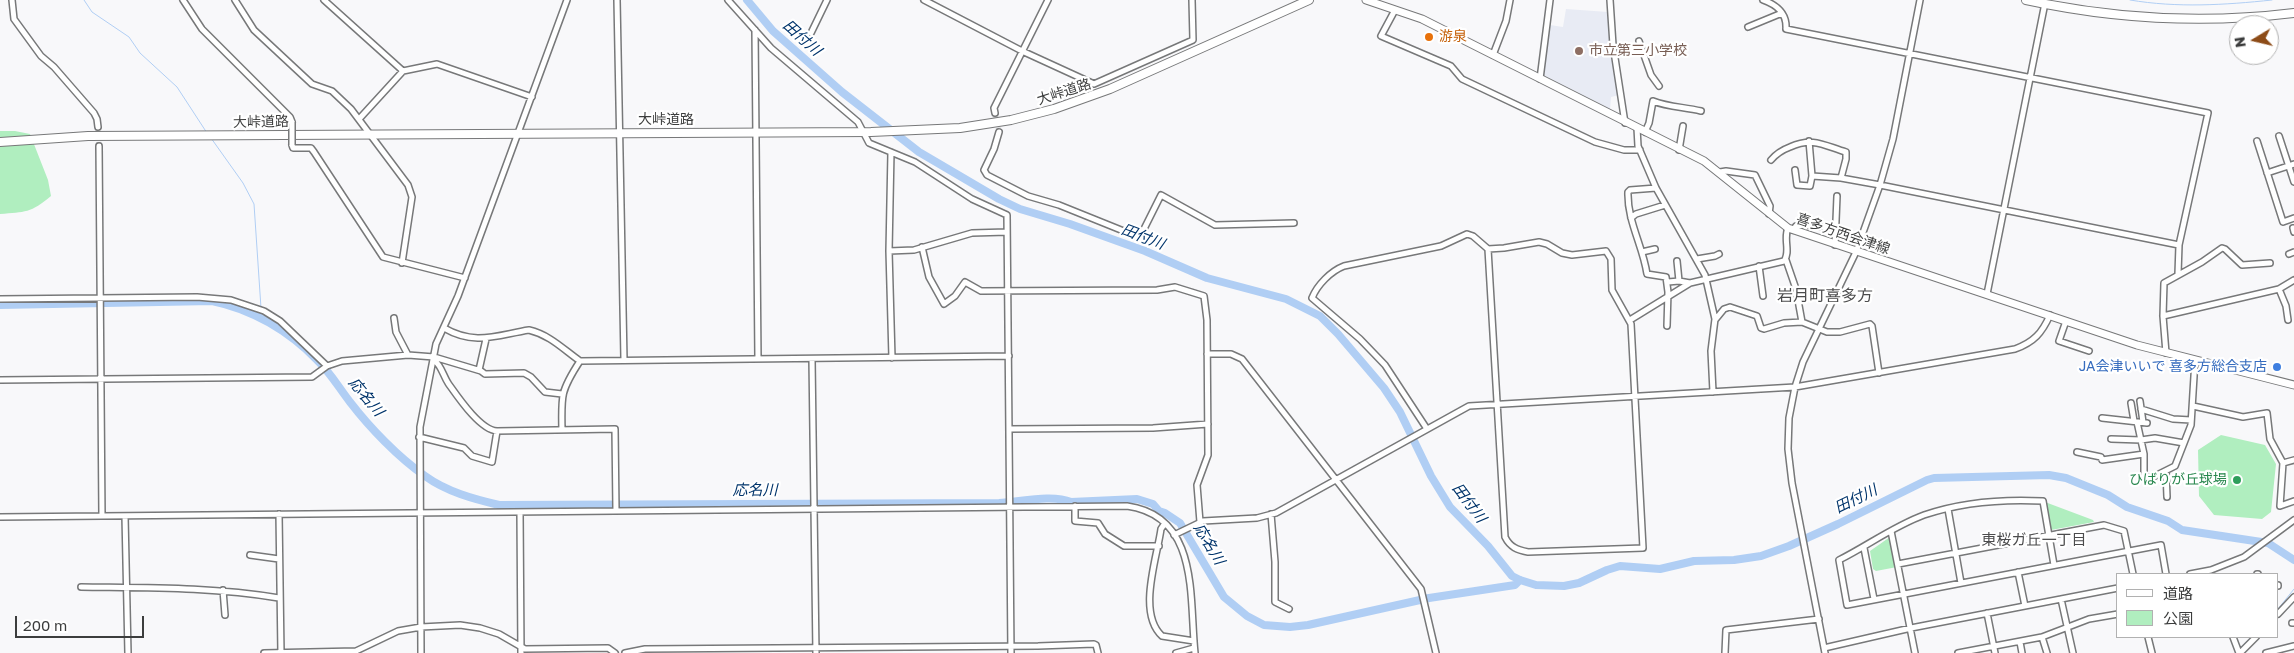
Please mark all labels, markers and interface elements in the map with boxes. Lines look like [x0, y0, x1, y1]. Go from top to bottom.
north arrow [2229, 15, 2279, 65]
water label: 田付川 [779, 16, 825, 60]
place label: 游泉 [1439, 29, 1467, 45]
marker: 游泉 [1423, 31, 1435, 43]
text: N [2230, 36, 2249, 49]
place label: 市立第三小学校 [1589, 43, 1687, 59]
marker: 市立第三小学校 [1573, 45, 1585, 57]
street label: 大峠道路 [1035, 75, 1093, 109]
street label: 大峠道路 [638, 112, 694, 128]
street label: 大峠道路 [233, 113, 289, 131]
street label: 喜多方西会津線 [1794, 210, 1892, 258]
water label: 田付川 [1119, 221, 1167, 253]
district label: 岩月町喜多方 [1777, 286, 1873, 306]
place label: JA会津いいで 喜多方総合支店 [2079, 359, 2267, 375]
marker: JA会津いいで 喜多方総合支店 [2271, 361, 2283, 373]
water label: 応名川 [345, 374, 387, 420]
place label: ひばりが丘球場 [2129, 472, 2227, 488]
marker: ひばりが丘球場 [2231, 474, 2243, 486]
water label: 田付川 [1448, 480, 1490, 526]
water label: 応名川 [733, 481, 777, 499]
water label: 田付川 [1832, 481, 1880, 517]
water label: 応名川 [1190, 520, 1228, 568]
district label: 東桜ガ丘一丁目 [1982, 531, 2086, 549]
legend [2116, 573, 2279, 638]
text: 道路 [2163, 584, 2193, 602]
scale bar [18, 606, 146, 638]
text: 公園 [2163, 609, 2193, 627]
text: 200 m [23, 616, 67, 634]

